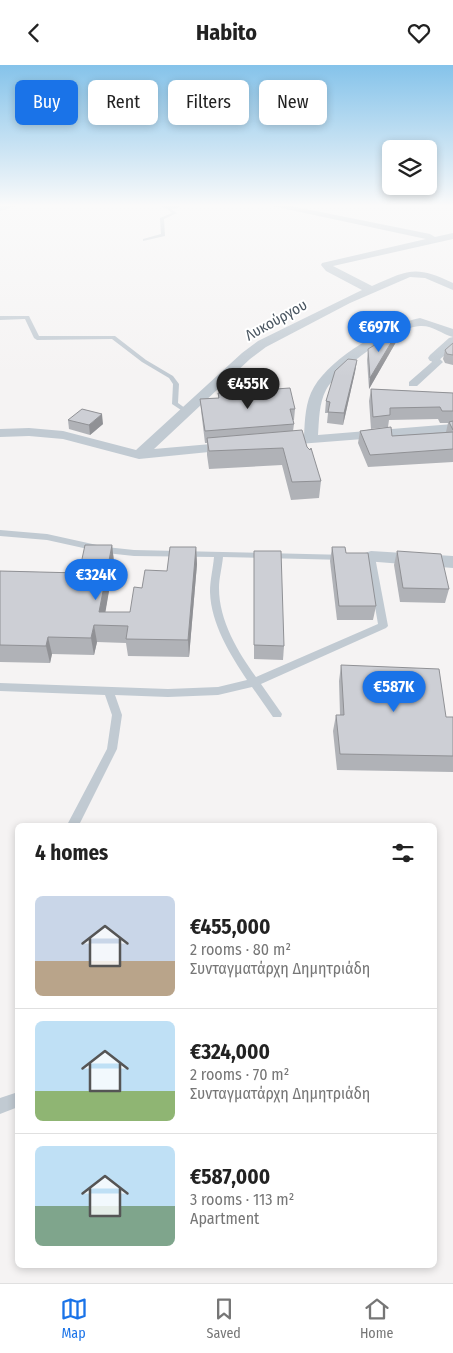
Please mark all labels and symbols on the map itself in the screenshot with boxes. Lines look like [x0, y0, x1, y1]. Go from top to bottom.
street label: Λυκούργου [242, 296, 310, 344]
pin: €697K [344, 311, 414, 353]
pin: €455K [213, 367, 283, 410]
pin: €324K [61, 559, 131, 601]
pin: €587K [359, 671, 429, 713]

